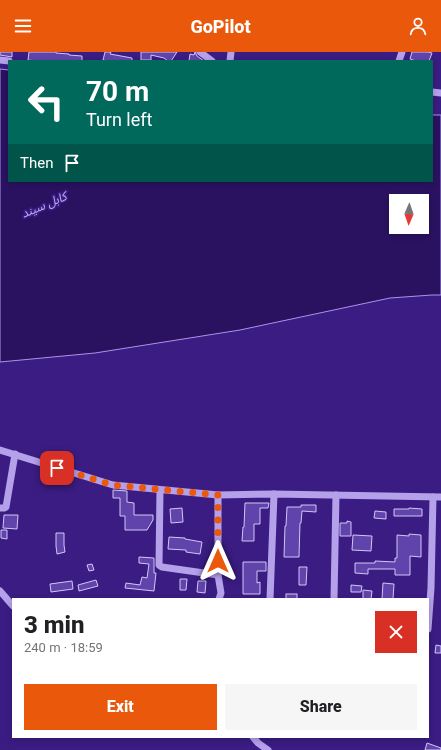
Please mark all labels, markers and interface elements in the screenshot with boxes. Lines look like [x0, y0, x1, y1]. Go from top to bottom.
icon: menu [12, 15, 34, 37]
icon: person [407, 15, 429, 37]
text: GoPilot [190, 16, 251, 37]
text: 70 m [86, 75, 149, 108]
icon: left [20, 76, 72, 128]
text: Turn left [86, 109, 152, 130]
icon: arrive [61, 152, 83, 174]
text: Then [20, 154, 53, 172]
water label: کابل سيند [19, 188, 71, 221]
north arrow [389, 194, 429, 234]
map controls [389, 194, 429, 234]
pin [40, 451, 74, 485]
icon: arrive [46, 457, 68, 479]
position arrow [197, 540, 239, 582]
text: 3 min [24, 611, 85, 639]
button: close [375, 611, 417, 653]
text: 240 m · 18:59 [24, 640, 103, 655]
button: Exit [24, 684, 217, 730]
button: Share [225, 684, 417, 730]

